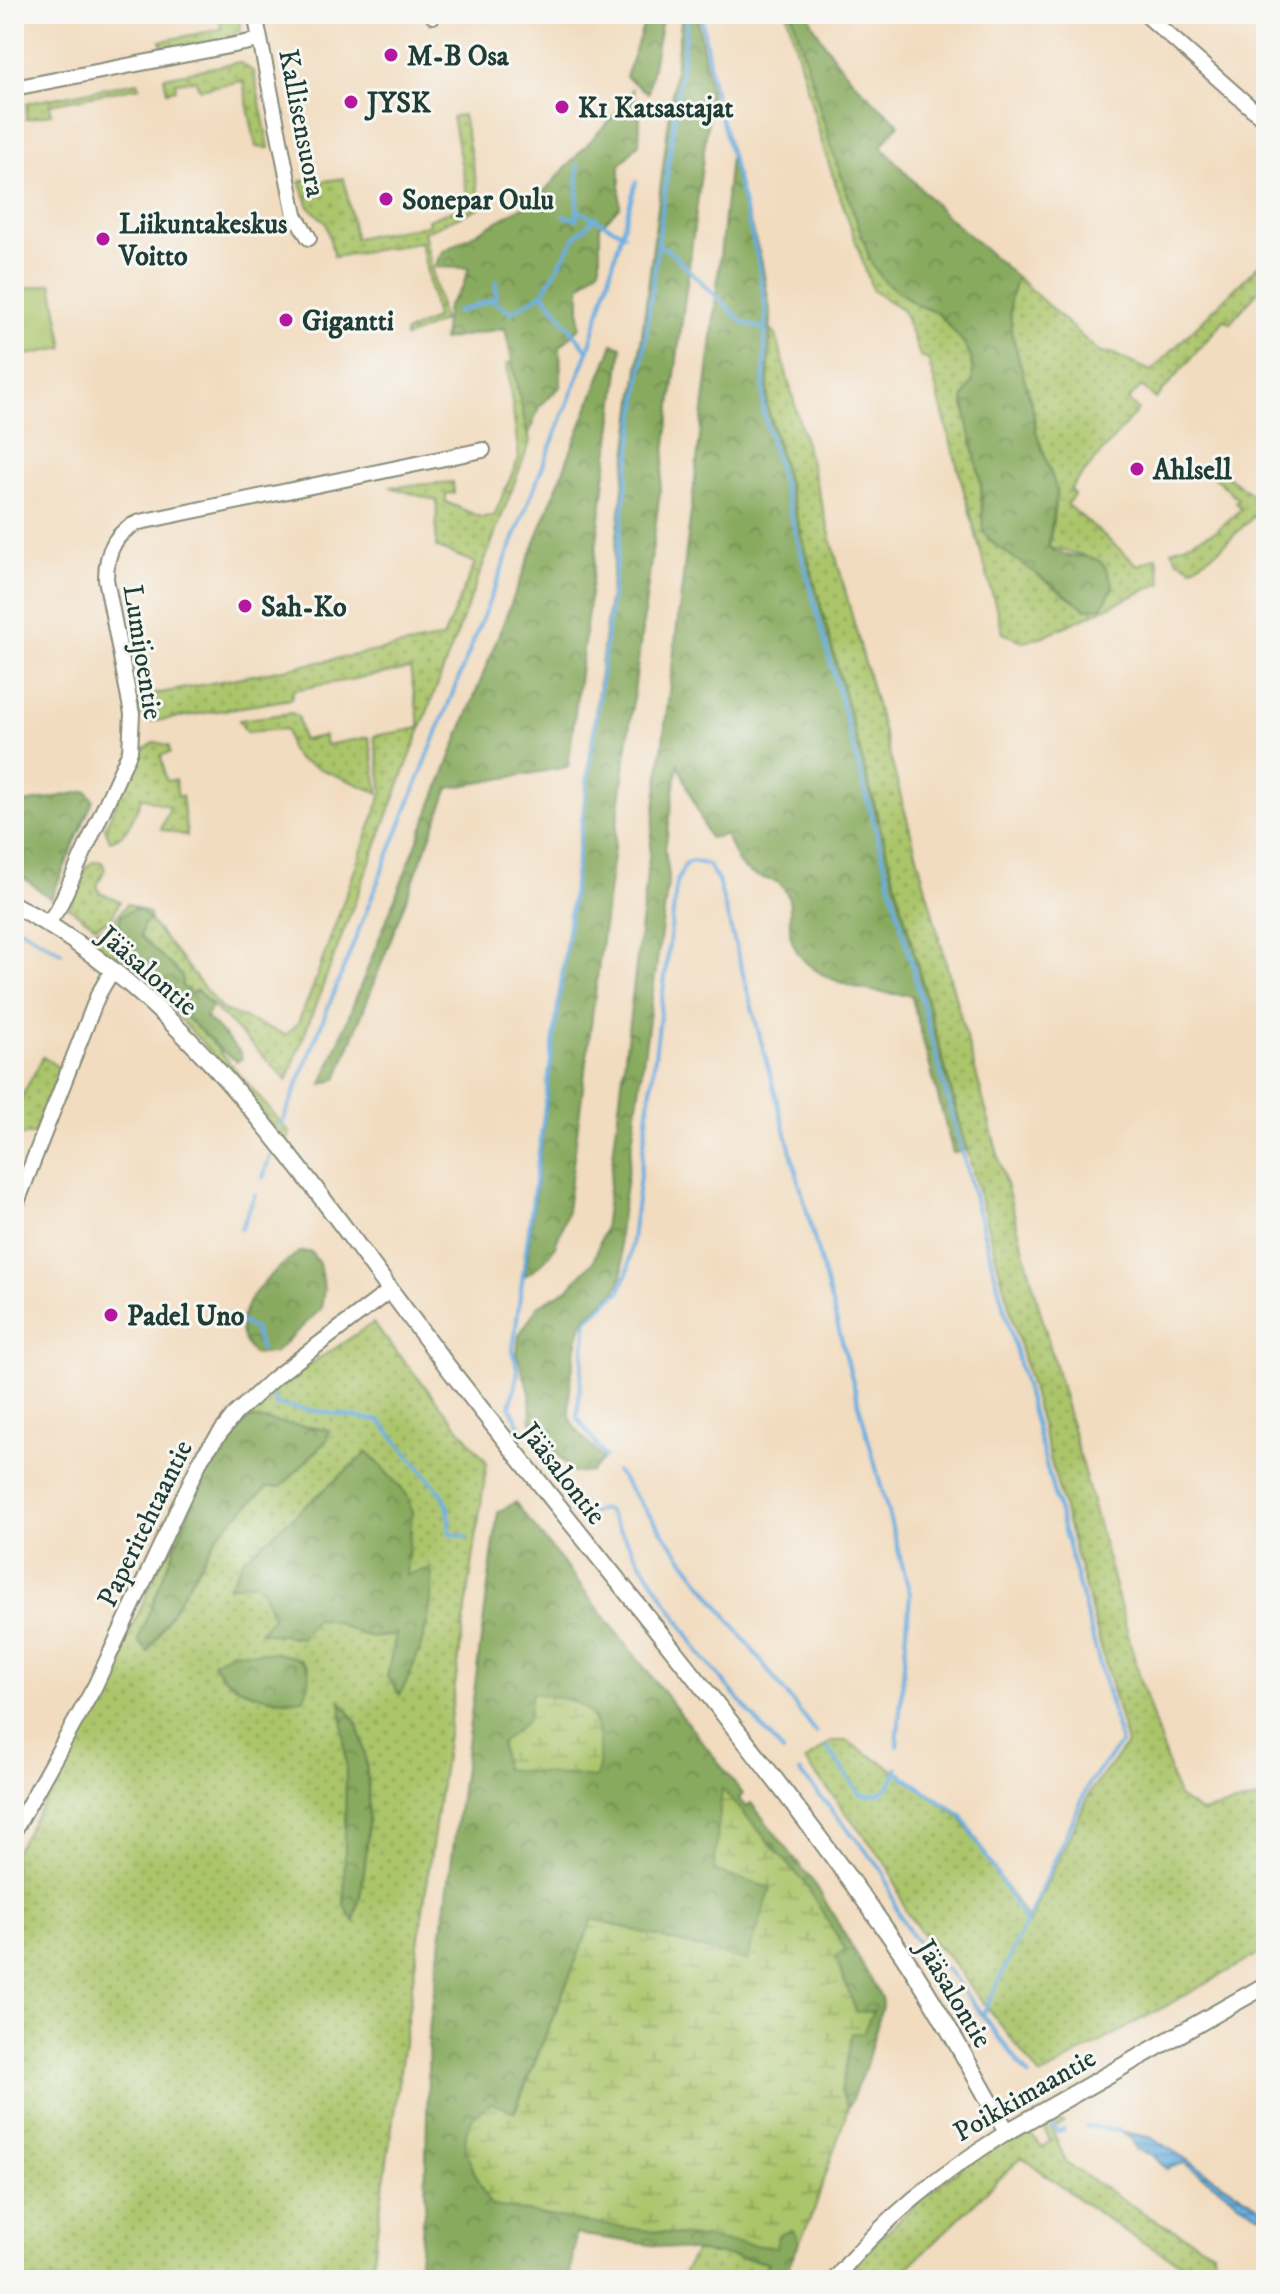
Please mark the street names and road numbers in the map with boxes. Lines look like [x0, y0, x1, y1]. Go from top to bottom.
street label: Kallisensuora [270, 46, 333, 200]
street label: Lumijoentie [115, 582, 170, 722]
street label: Jääsalontie [89, 917, 205, 1024]
street label: Jääsalontie [510, 1413, 614, 1532]
street label: Paperitehtaantie [90, 1434, 201, 1613]
street label: Jääsalontie [906, 1931, 1000, 2054]
street label: Poikkimaantie [947, 2040, 1102, 2150]

